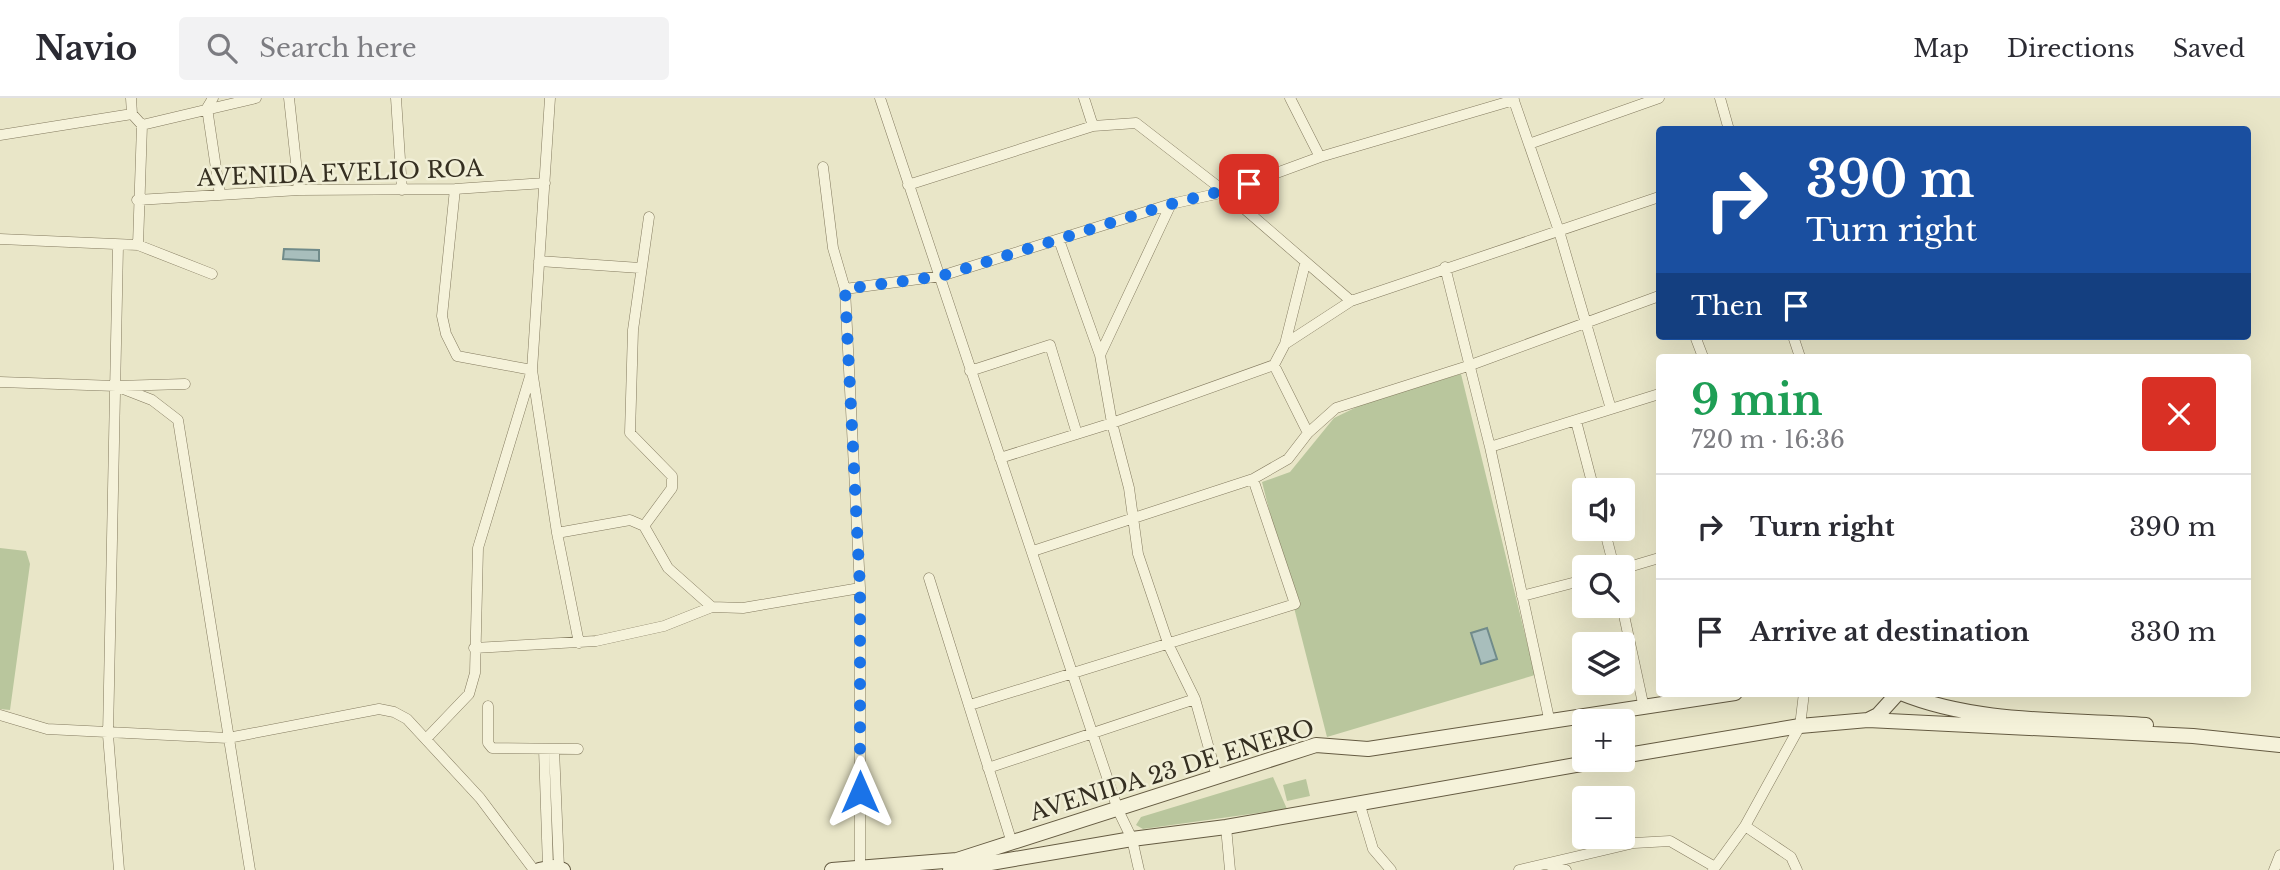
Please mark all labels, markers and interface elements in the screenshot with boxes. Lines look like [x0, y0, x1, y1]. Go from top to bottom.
search box [179, 17, 669, 80]
text: Navio [35, 28, 137, 69]
icon: search [203, 29, 241, 67]
text: Search here [259, 32, 417, 64]
text: Map [1913, 34, 1969, 63]
text: Directions [2007, 34, 2135, 63]
text: Saved [2173, 34, 2245, 63]
text: 390 m [1806, 149, 1974, 210]
street label: AVENIDA EVELIO ROA [195, 154, 485, 192]
pin [1219, 154, 1279, 214]
icon: right [1691, 154, 1782, 245]
icon: arrive [1230, 165, 1268, 203]
text: Turn right [1806, 210, 1977, 250]
icon: arrive [1777, 287, 1815, 325]
text: Then [1691, 290, 1763, 322]
text: 9 min [1691, 374, 1823, 426]
button: close [2142, 377, 2216, 451]
text: 720 m · 16:36 [1691, 426, 1845, 454]
map controls [1572, 478, 1635, 849]
button: sound [1572, 478, 1635, 541]
icon: right [1691, 508, 1729, 546]
text: Turn right [1750, 511, 1895, 543]
text: 390 m [2129, 511, 2216, 543]
button: search [1572, 555, 1635, 618]
icon: arrive [1691, 613, 1729, 651]
text: Arrive at destination [1750, 616, 2030, 648]
text: 330 m [2130, 616, 2216, 648]
button: layers [1572, 632, 1635, 695]
button: + [1572, 709, 1635, 772]
street label: AVENIDA 23 DE ENERO [1025, 713, 1318, 827]
position arrow [823, 755, 897, 829]
button: − [1572, 786, 1635, 849]

